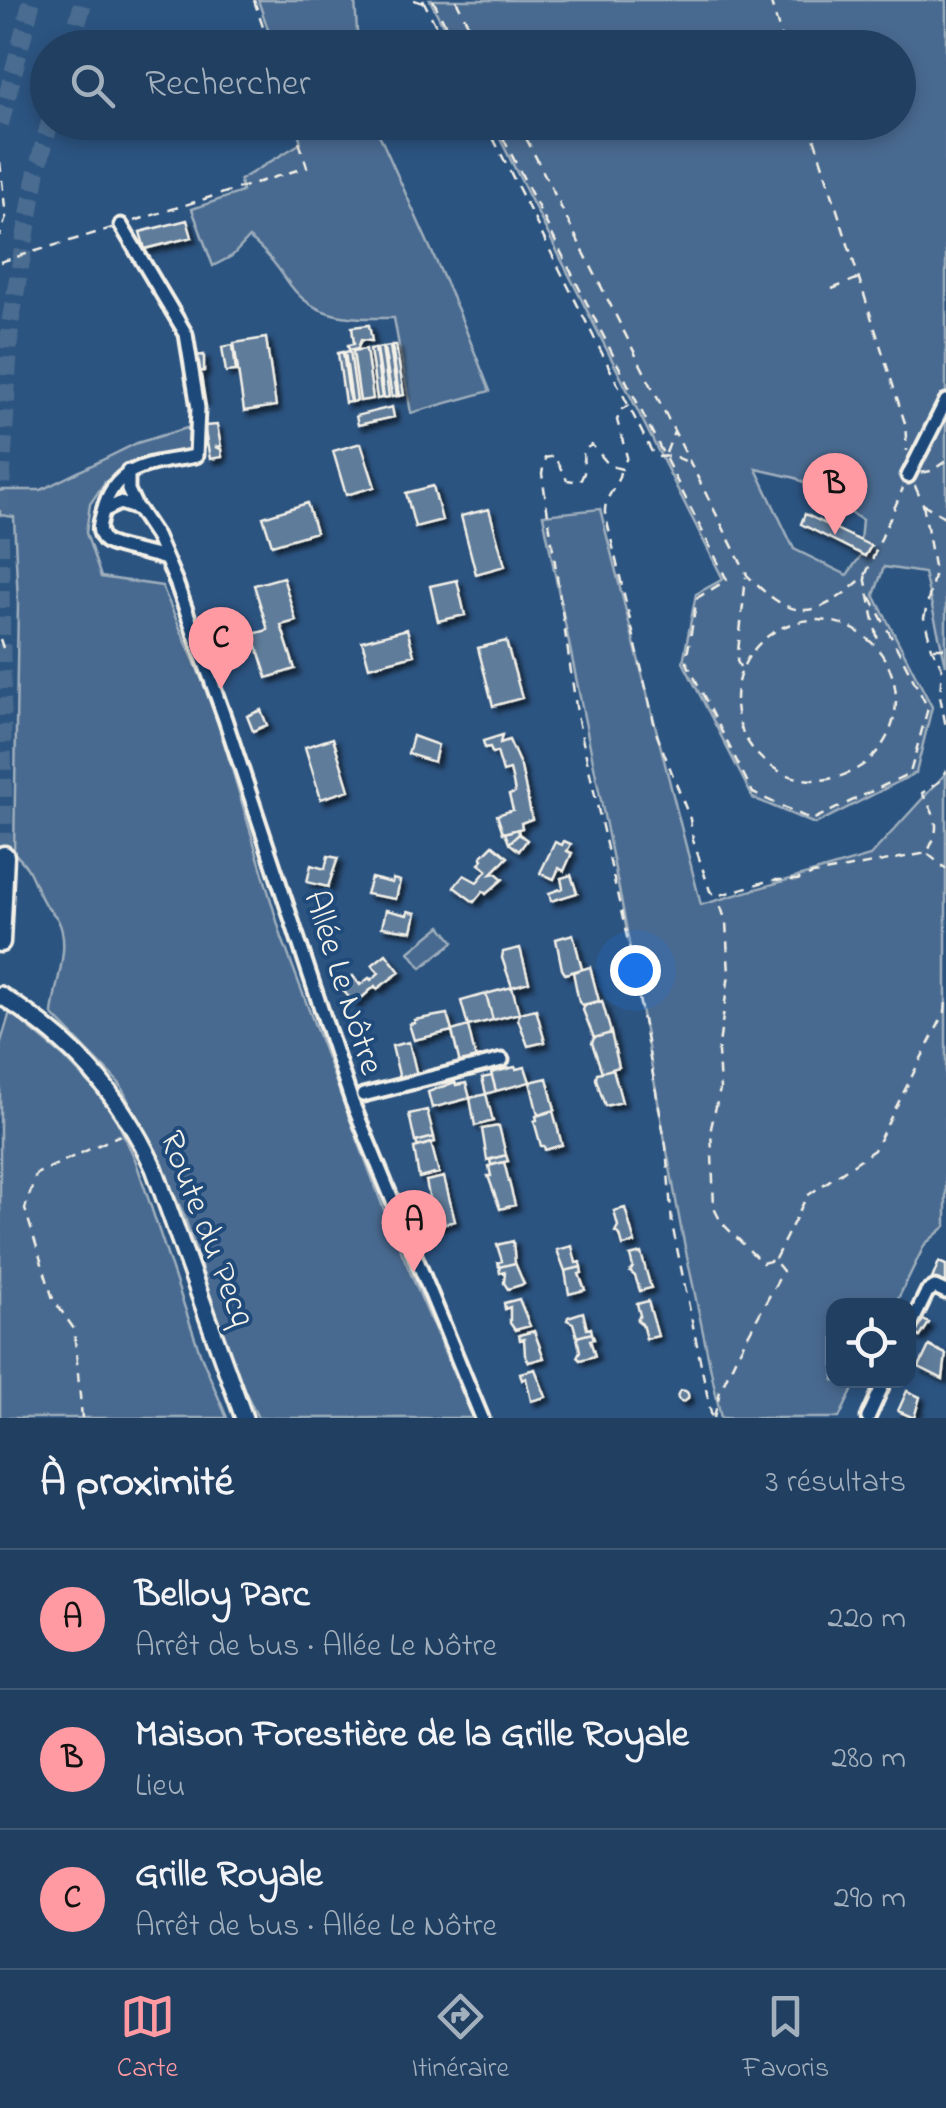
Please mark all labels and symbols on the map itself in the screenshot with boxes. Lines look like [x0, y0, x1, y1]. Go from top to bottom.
pin: B [802, 452, 868, 535]
pin: C [188, 606, 254, 689]
street label: Allée Le Nôtre [288, 884, 396, 1082]
your location [610, 945, 661, 996]
street label: Route du Pecq [144, 1124, 266, 1334]
pin: A [382, 1190, 446, 1272]

